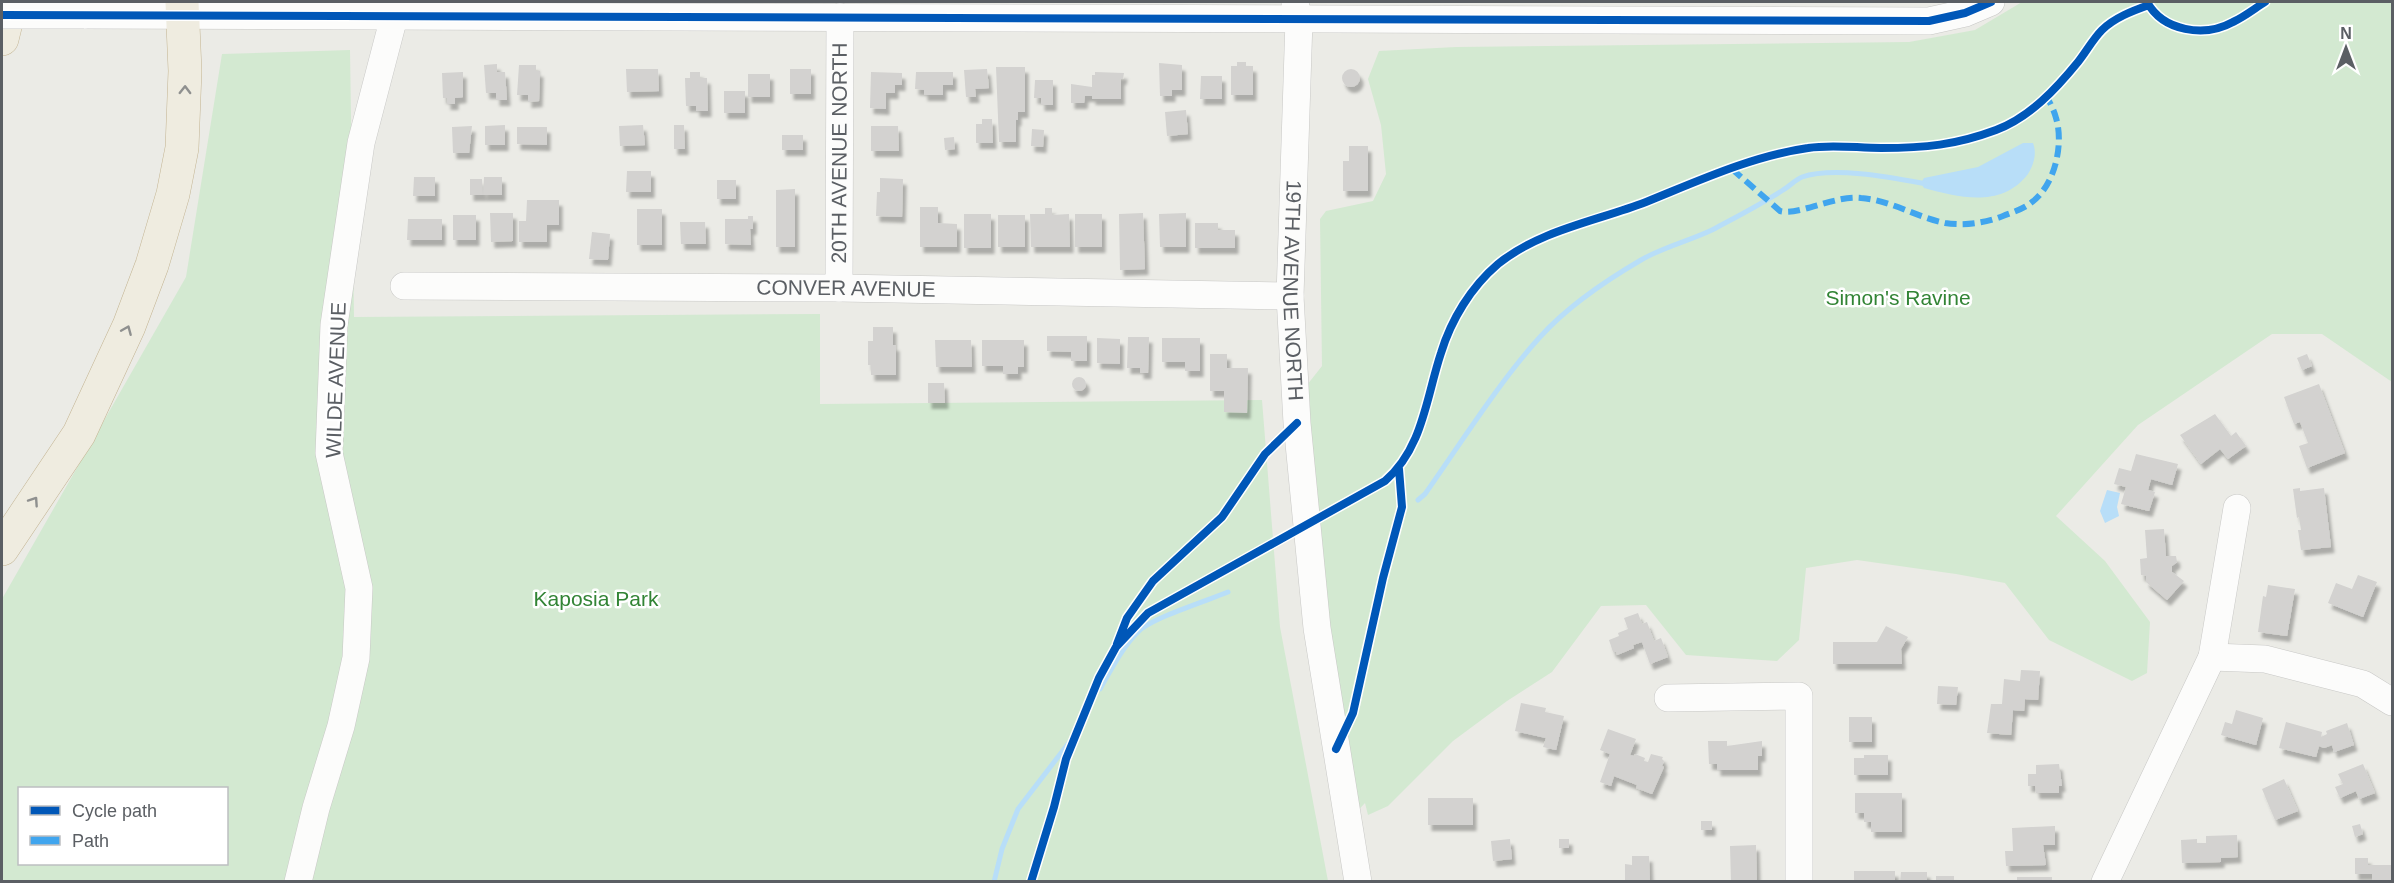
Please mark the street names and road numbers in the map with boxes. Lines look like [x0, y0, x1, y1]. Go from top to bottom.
street label: 20TH AVENUE NORTH [827, 42, 851, 264]
street label: 19TH AVENUE NORTH [1279, 180, 1308, 401]
street label: CONVER AVENUE [756, 276, 936, 301]
street label: WILDE AVENUE [321, 302, 350, 458]

